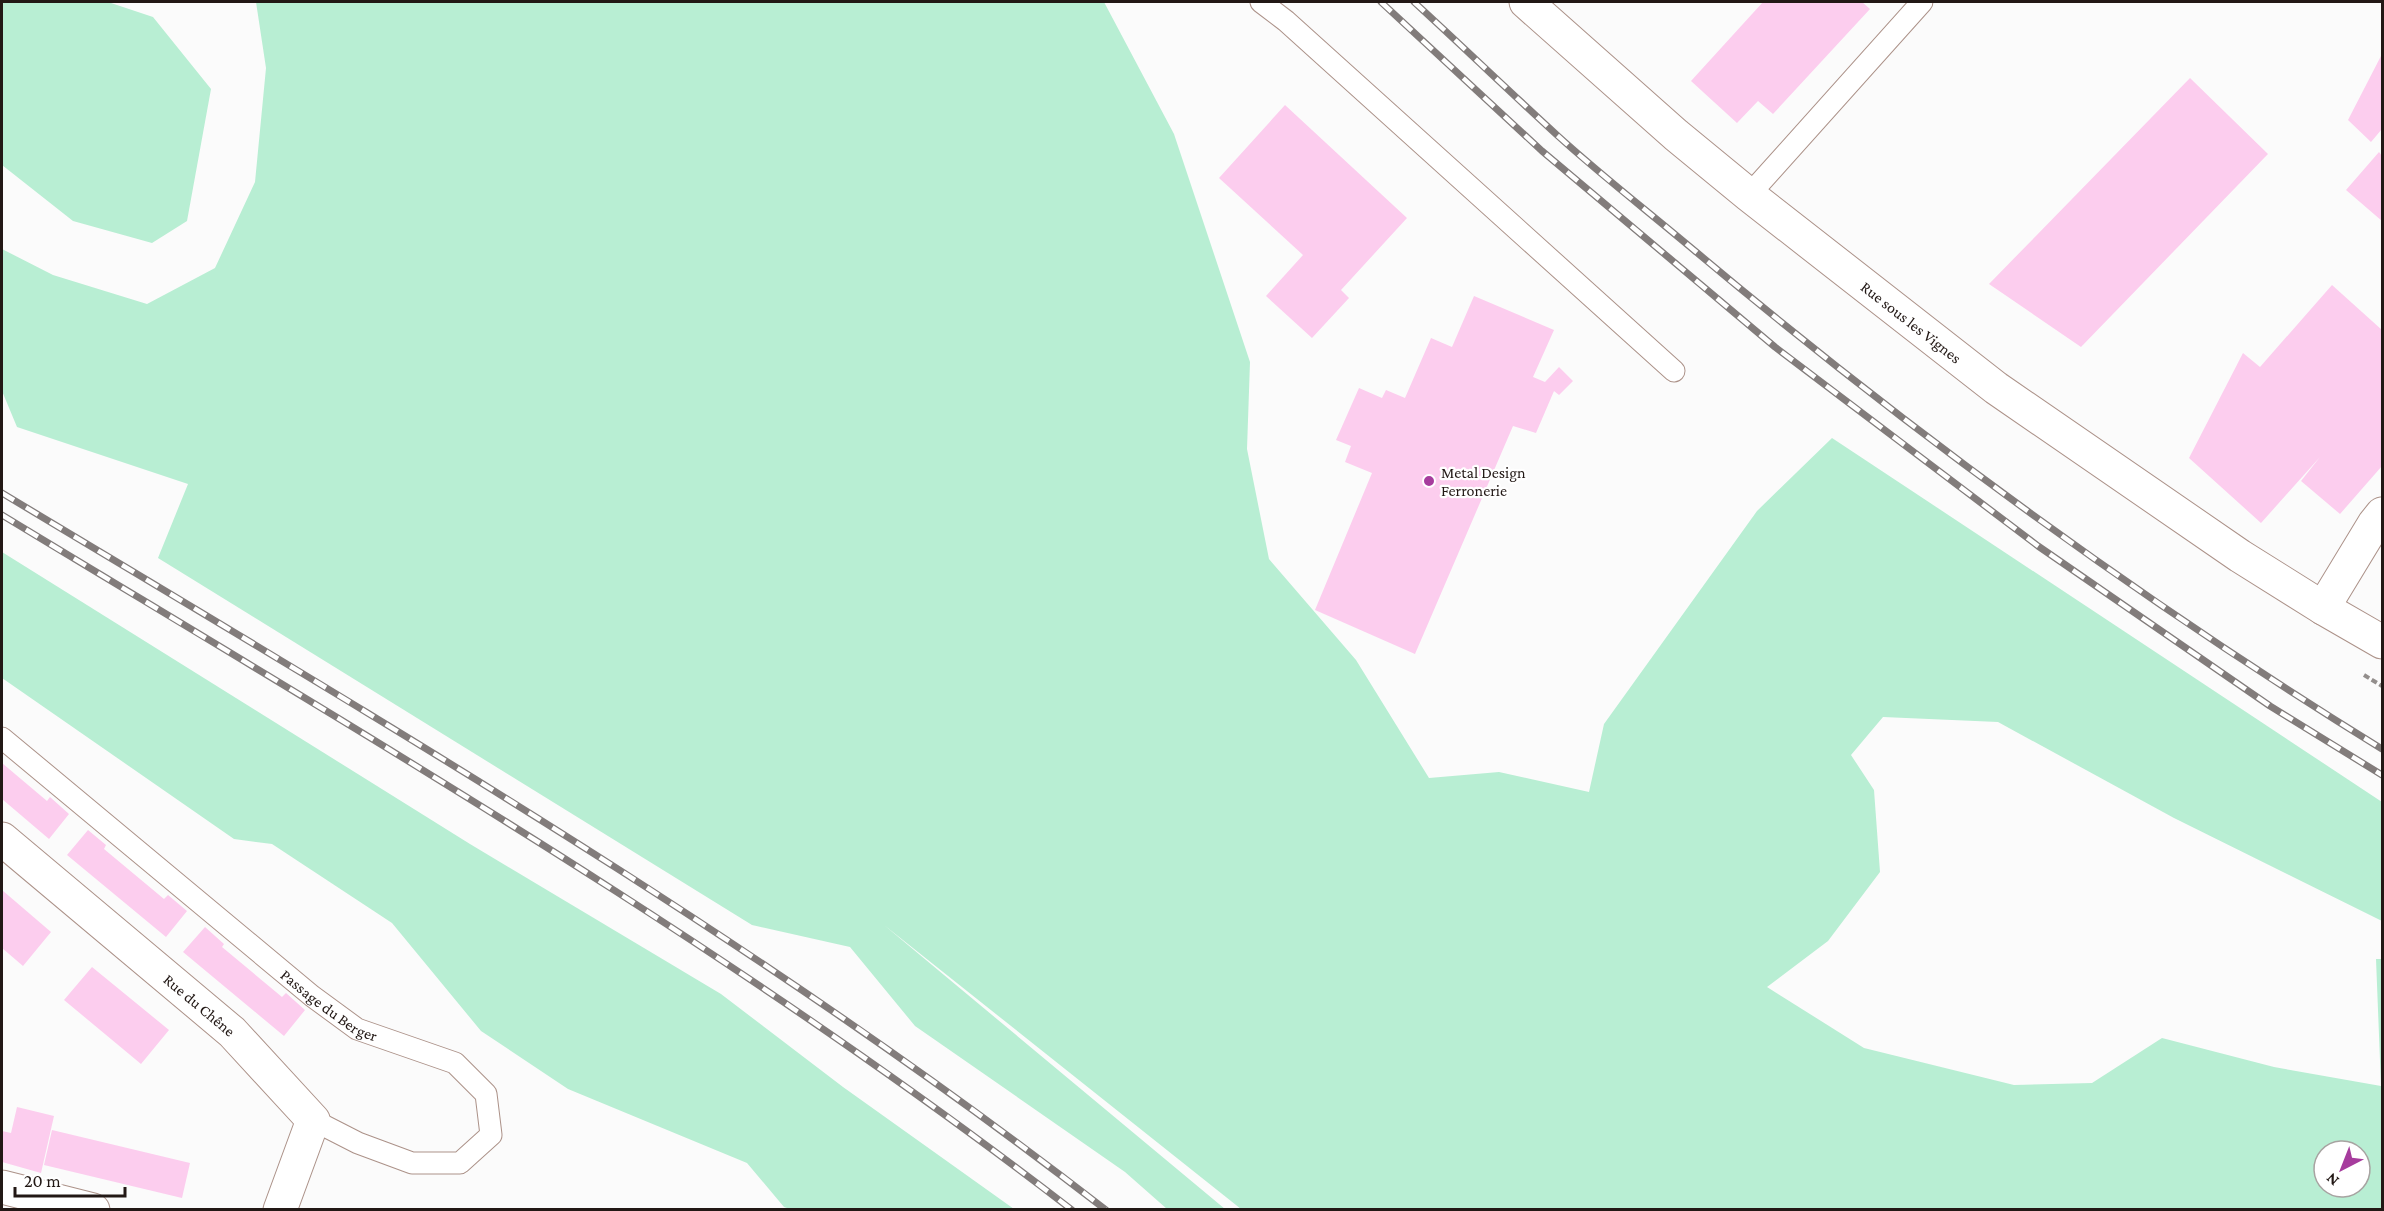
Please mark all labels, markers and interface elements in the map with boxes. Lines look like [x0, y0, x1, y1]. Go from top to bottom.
street label: Rue sous les Vignes [1858, 277, 1965, 366]
place label: Metal Design Ferronerie [1441, 464, 1526, 499]
marker: Metal Design Ferronerie [1422, 474, 1436, 488]
street label: Passage du Berger [278, 965, 380, 1044]
street label: Rue du Chêne [161, 970, 239, 1040]
north arrow [2312, 1139, 2372, 1199]
scale bar [15, 1160, 124, 1198]
text: N [2322, 1170, 2342, 1190]
text: 20 m [24, 1171, 61, 1191]

